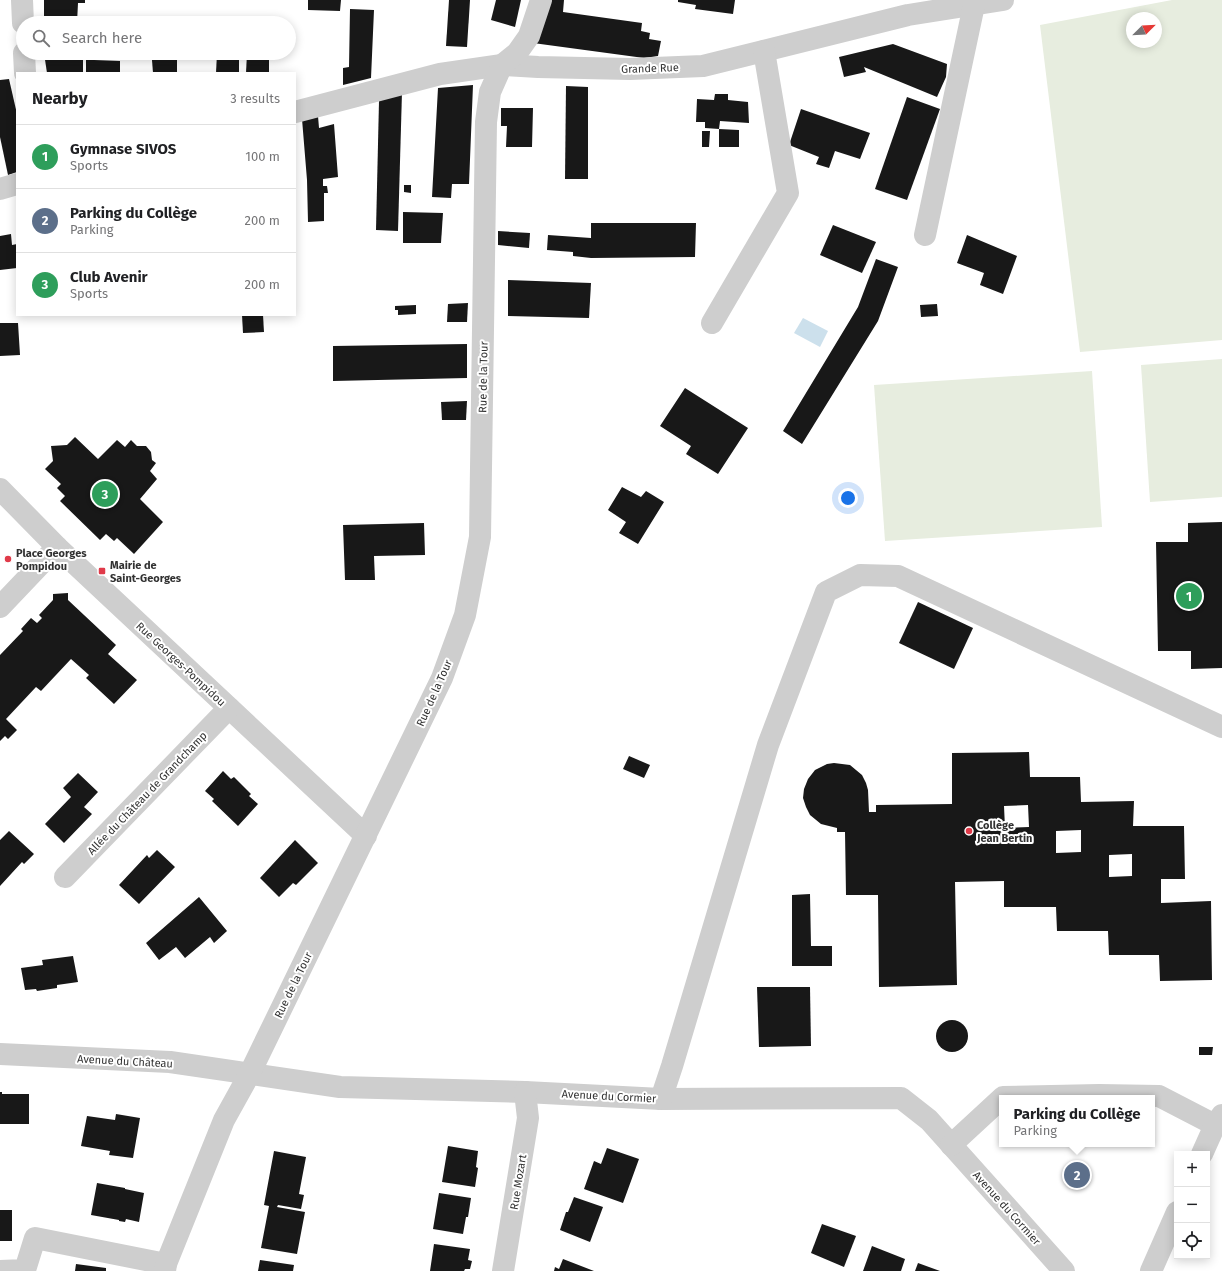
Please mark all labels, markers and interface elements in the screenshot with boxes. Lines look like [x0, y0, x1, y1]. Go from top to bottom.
north arrow [1126, 12, 1162, 48]
search box [16, 16, 296, 60]
icon: search [30, 27, 52, 49]
text: Search here [62, 29, 142, 47]
street label: Grande Rue [621, 61, 679, 76]
text: Nearby [32, 88, 87, 109]
text: 3 results [230, 91, 280, 106]
text: Gymnase SIVOS [70, 140, 176, 158]
text: 1 [42, 149, 48, 164]
text: 100 m [245, 149, 280, 164]
text: Sports [70, 158, 108, 173]
text: Parking du Collège [70, 204, 197, 222]
text: 2 [42, 213, 48, 228]
text: 200 m [244, 213, 280, 228]
text: Parking [70, 222, 114, 237]
text: Club Avenir [70, 268, 148, 286]
text: 3 [42, 277, 48, 292]
text: 200 m [244, 277, 280, 292]
text: Sports [70, 286, 108, 301]
street label: Rue de la Tour [476, 340, 491, 413]
pin: 3 [92, 479, 118, 509]
your location [838, 488, 858, 508]
place label: Place Georges Pompidou [16, 547, 87, 573]
marker: Place Georges Pompidou [3, 554, 13, 564]
place label: Mairie de Saint-Georges [110, 559, 182, 585]
marker: Mairie de Saint-Georges [97, 566, 107, 576]
pin: 1 [1176, 581, 1202, 611]
street label: Rue Georges-Pompidou [133, 620, 228, 709]
street label: Rue de la Tour [414, 657, 455, 729]
street label: Allée du Château de Grandchamp [85, 729, 210, 858]
place label: Collège Jean Bertin [976, 819, 1032, 845]
marker: Collège Jean Bertin [964, 826, 974, 836]
street label: Rue de la Tour [272, 949, 315, 1020]
street label: Avenue du Château [77, 1052, 173, 1070]
street label: Avenue du Cormier [561, 1088, 657, 1106]
popup [999, 1095, 1155, 1147]
text: Parking du Collège [1014, 1105, 1141, 1123]
text: Parking [1014, 1123, 1057, 1138]
map controls [1174, 1151, 1210, 1259]
button: + [1174, 1151, 1210, 1187]
street label: Rue Mozart [508, 1154, 529, 1211]
pin: 2 [1064, 1160, 1090, 1190]
street label: Avenue du Cormier [970, 1169, 1044, 1248]
button: − [1174, 1187, 1210, 1223]
button: locate [1174, 1223, 1210, 1259]

